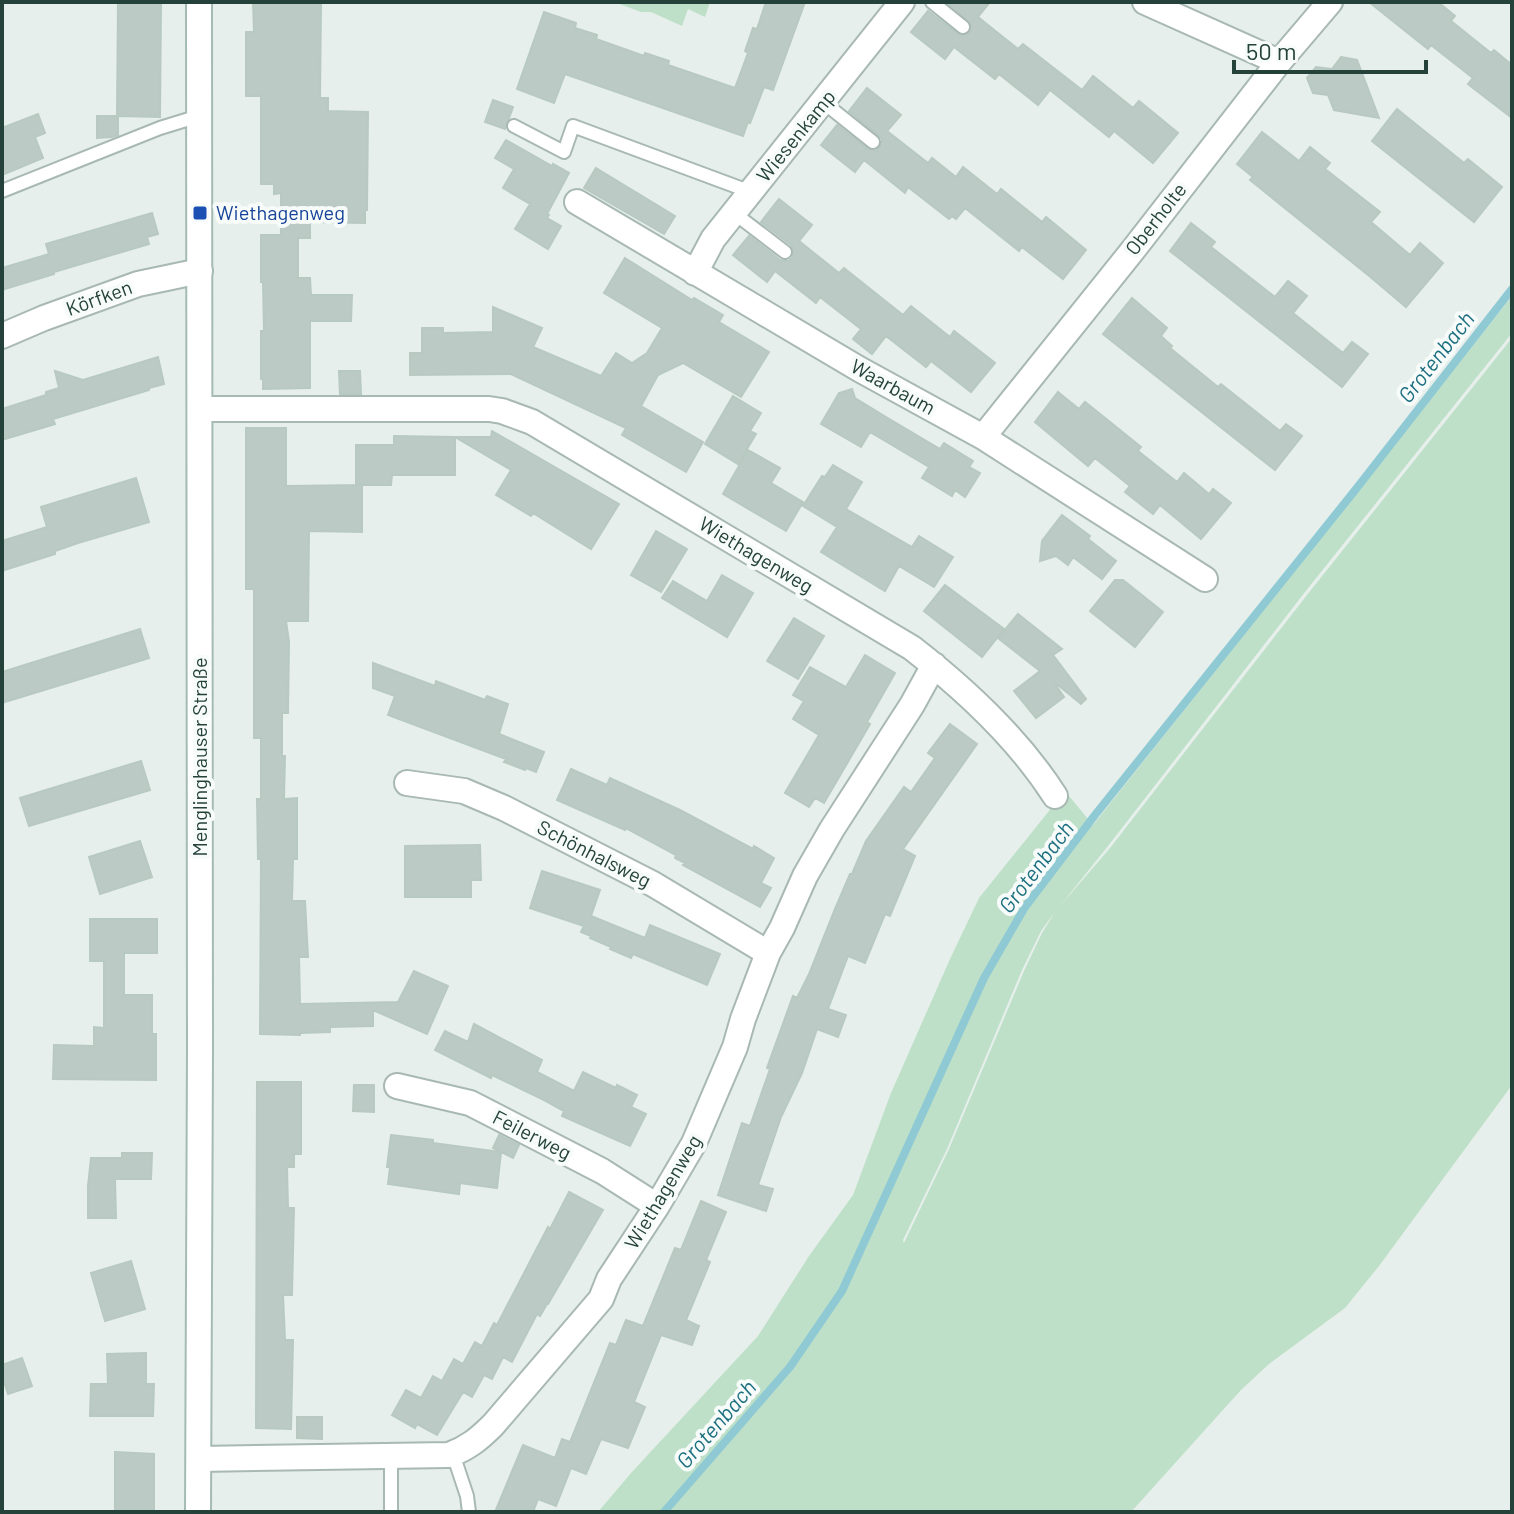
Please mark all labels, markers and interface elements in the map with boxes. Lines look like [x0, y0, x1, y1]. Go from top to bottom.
scale bar [1234, 24, 1426, 74]
text: 50 m [1246, 36, 1297, 65]
street label: Wiesenkamp [751, 84, 840, 186]
street label: Oberholte [1120, 178, 1191, 259]
place label: Wiethagenweg [216, 200, 345, 224]
marker: Wiethagenweg [191, 204, 209, 222]
street label: Körfken [62, 274, 135, 320]
water label: Grotenbach [1392, 306, 1479, 407]
street label: Waarbaum [847, 353, 940, 419]
street label: Wiethagenweg [695, 511, 818, 598]
street label: Menglinghauser Straße [187, 657, 211, 857]
street label: Schönhalsweg [534, 814, 655, 892]
water label: Grotenbach [992, 815, 1078, 918]
street label: Feilerweg [489, 1104, 576, 1164]
street label: Wiethagenweg [619, 1130, 706, 1253]
water label: Grotenbach [670, 1374, 761, 1473]

